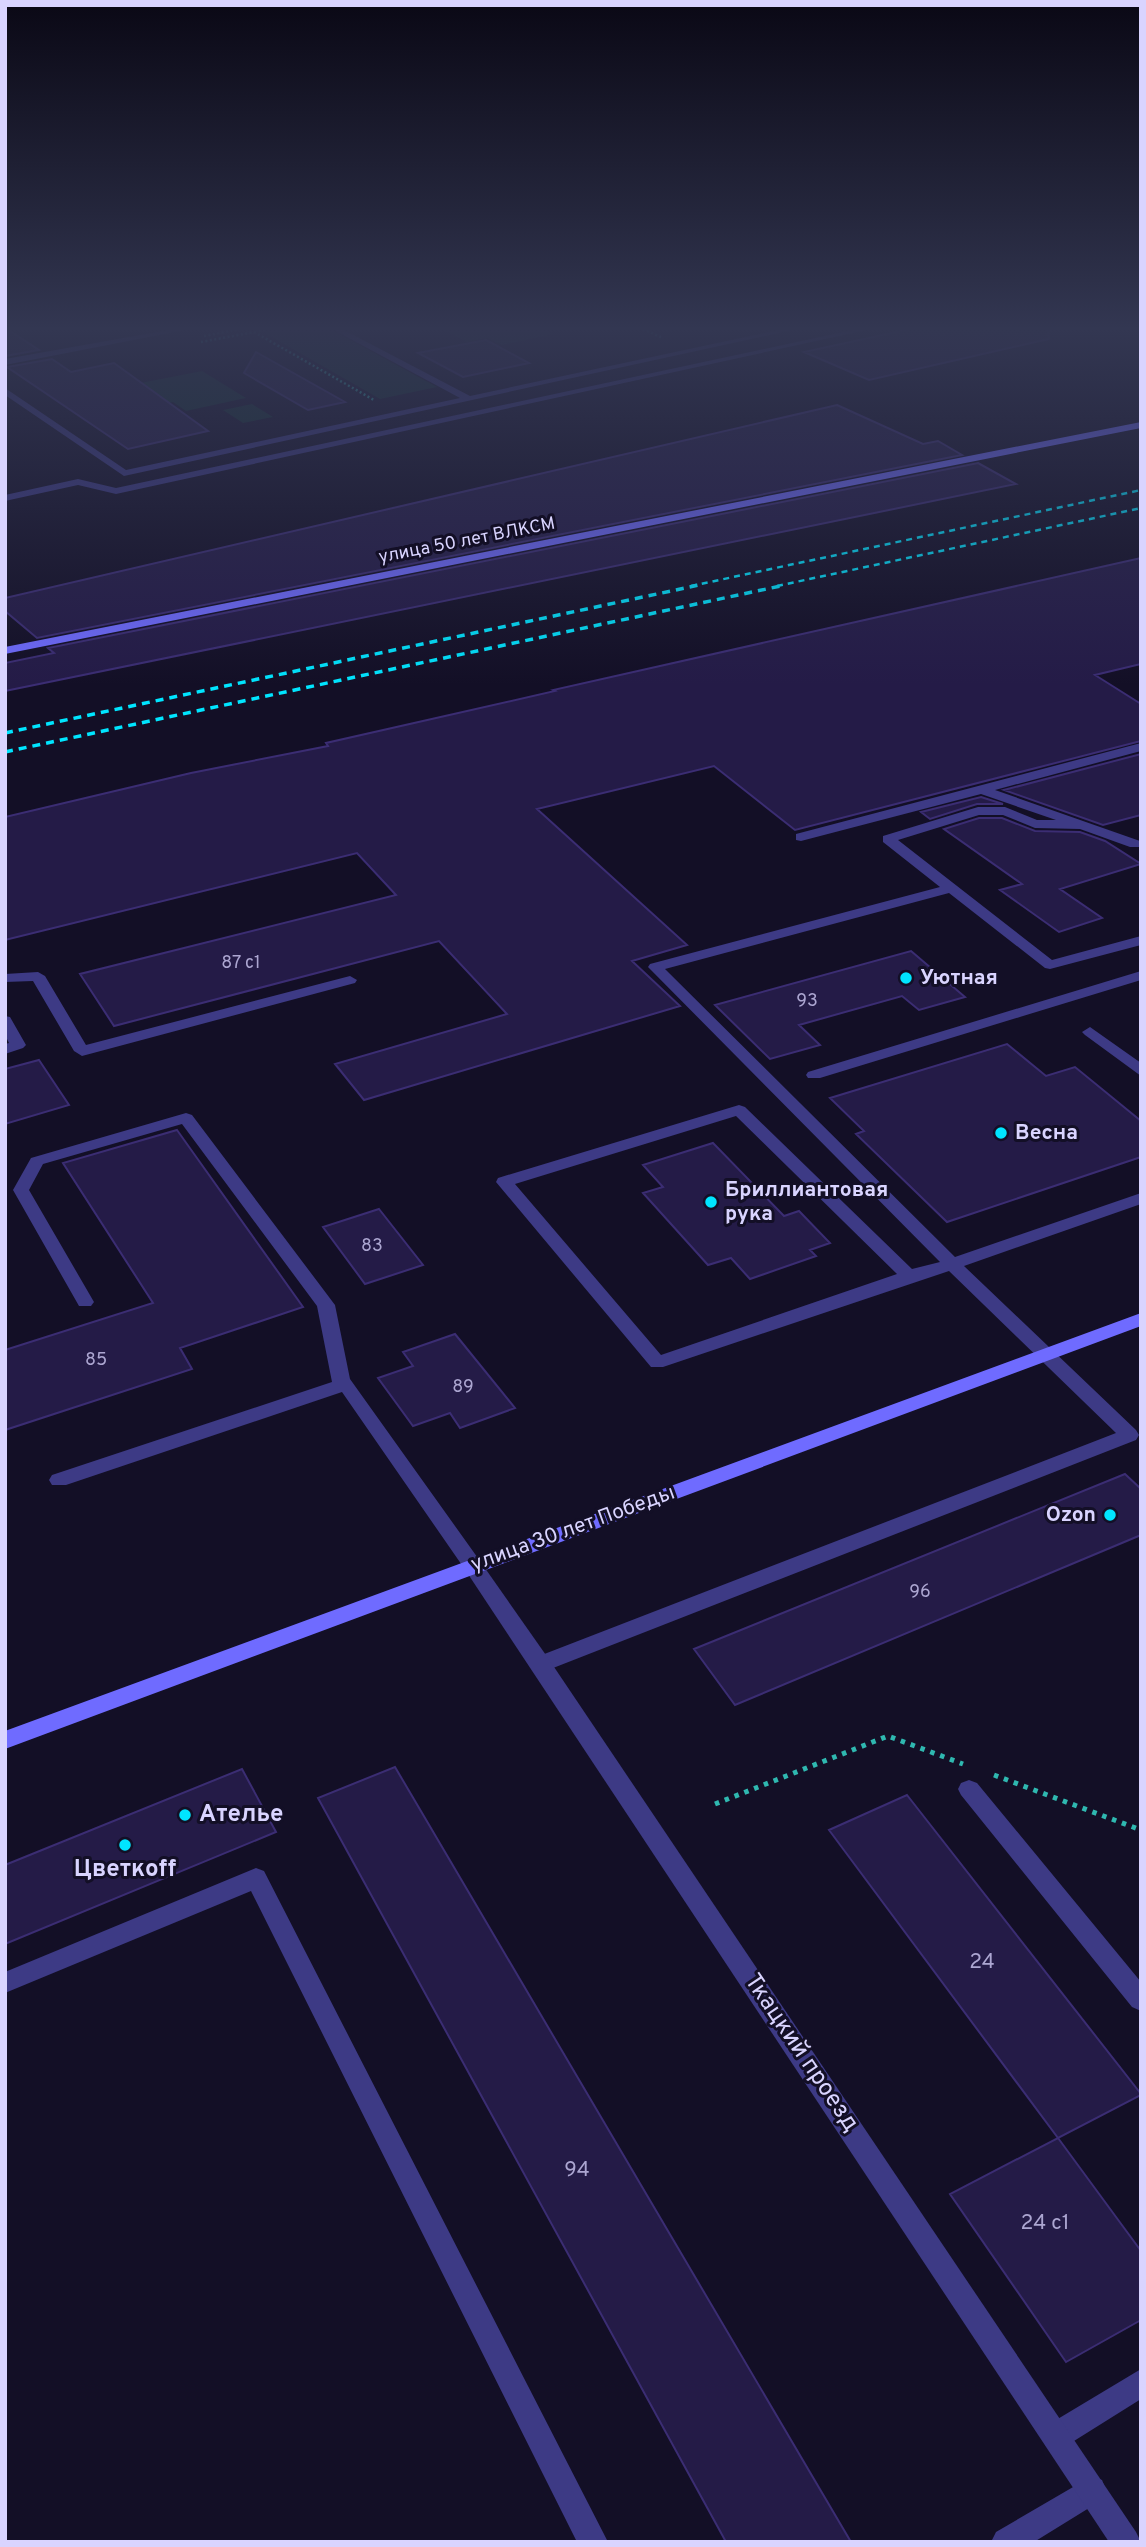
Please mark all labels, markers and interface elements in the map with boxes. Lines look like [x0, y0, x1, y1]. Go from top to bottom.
street label: улица 50 лет ВЛКСМ [377, 513, 557, 569]
house number: 87 с1 [221, 952, 261, 975]
place label: Уютная [920, 965, 998, 992]
marker: Уютная [898, 970, 914, 986]
house number: 93 [796, 990, 818, 1013]
place label: Весна [1015, 1120, 1078, 1147]
marker: Весна [993, 1125, 1009, 1141]
place label: Бриллиантовая рука [725, 1177, 888, 1228]
marker: Бриллиантовая рука [703, 1194, 719, 1210]
house number: 83 [361, 1235, 383, 1258]
house number: 85 [85, 1349, 107, 1372]
house number: 89 [452, 1376, 474, 1399]
street label: улица 30 лет Победы [467, 1480, 679, 1578]
place label: Ozon [1046, 1502, 1096, 1529]
marker: Ozon [1102, 1507, 1118, 1523]
house number: 96 [909, 1581, 931, 1604]
place label: Ателье [199, 1800, 283, 1830]
marker: Ателье [177, 1807, 193, 1823]
marker: Цветкоff [117, 1837, 133, 1853]
place label: Цветкоff [74, 1855, 177, 1885]
house number: 24 [969, 1949, 995, 1976]
street label: Ткацкий проезд [737, 1968, 865, 2138]
house number: 94 [564, 2157, 590, 2184]
house number: 24 с1 [1021, 2210, 1069, 2237]

